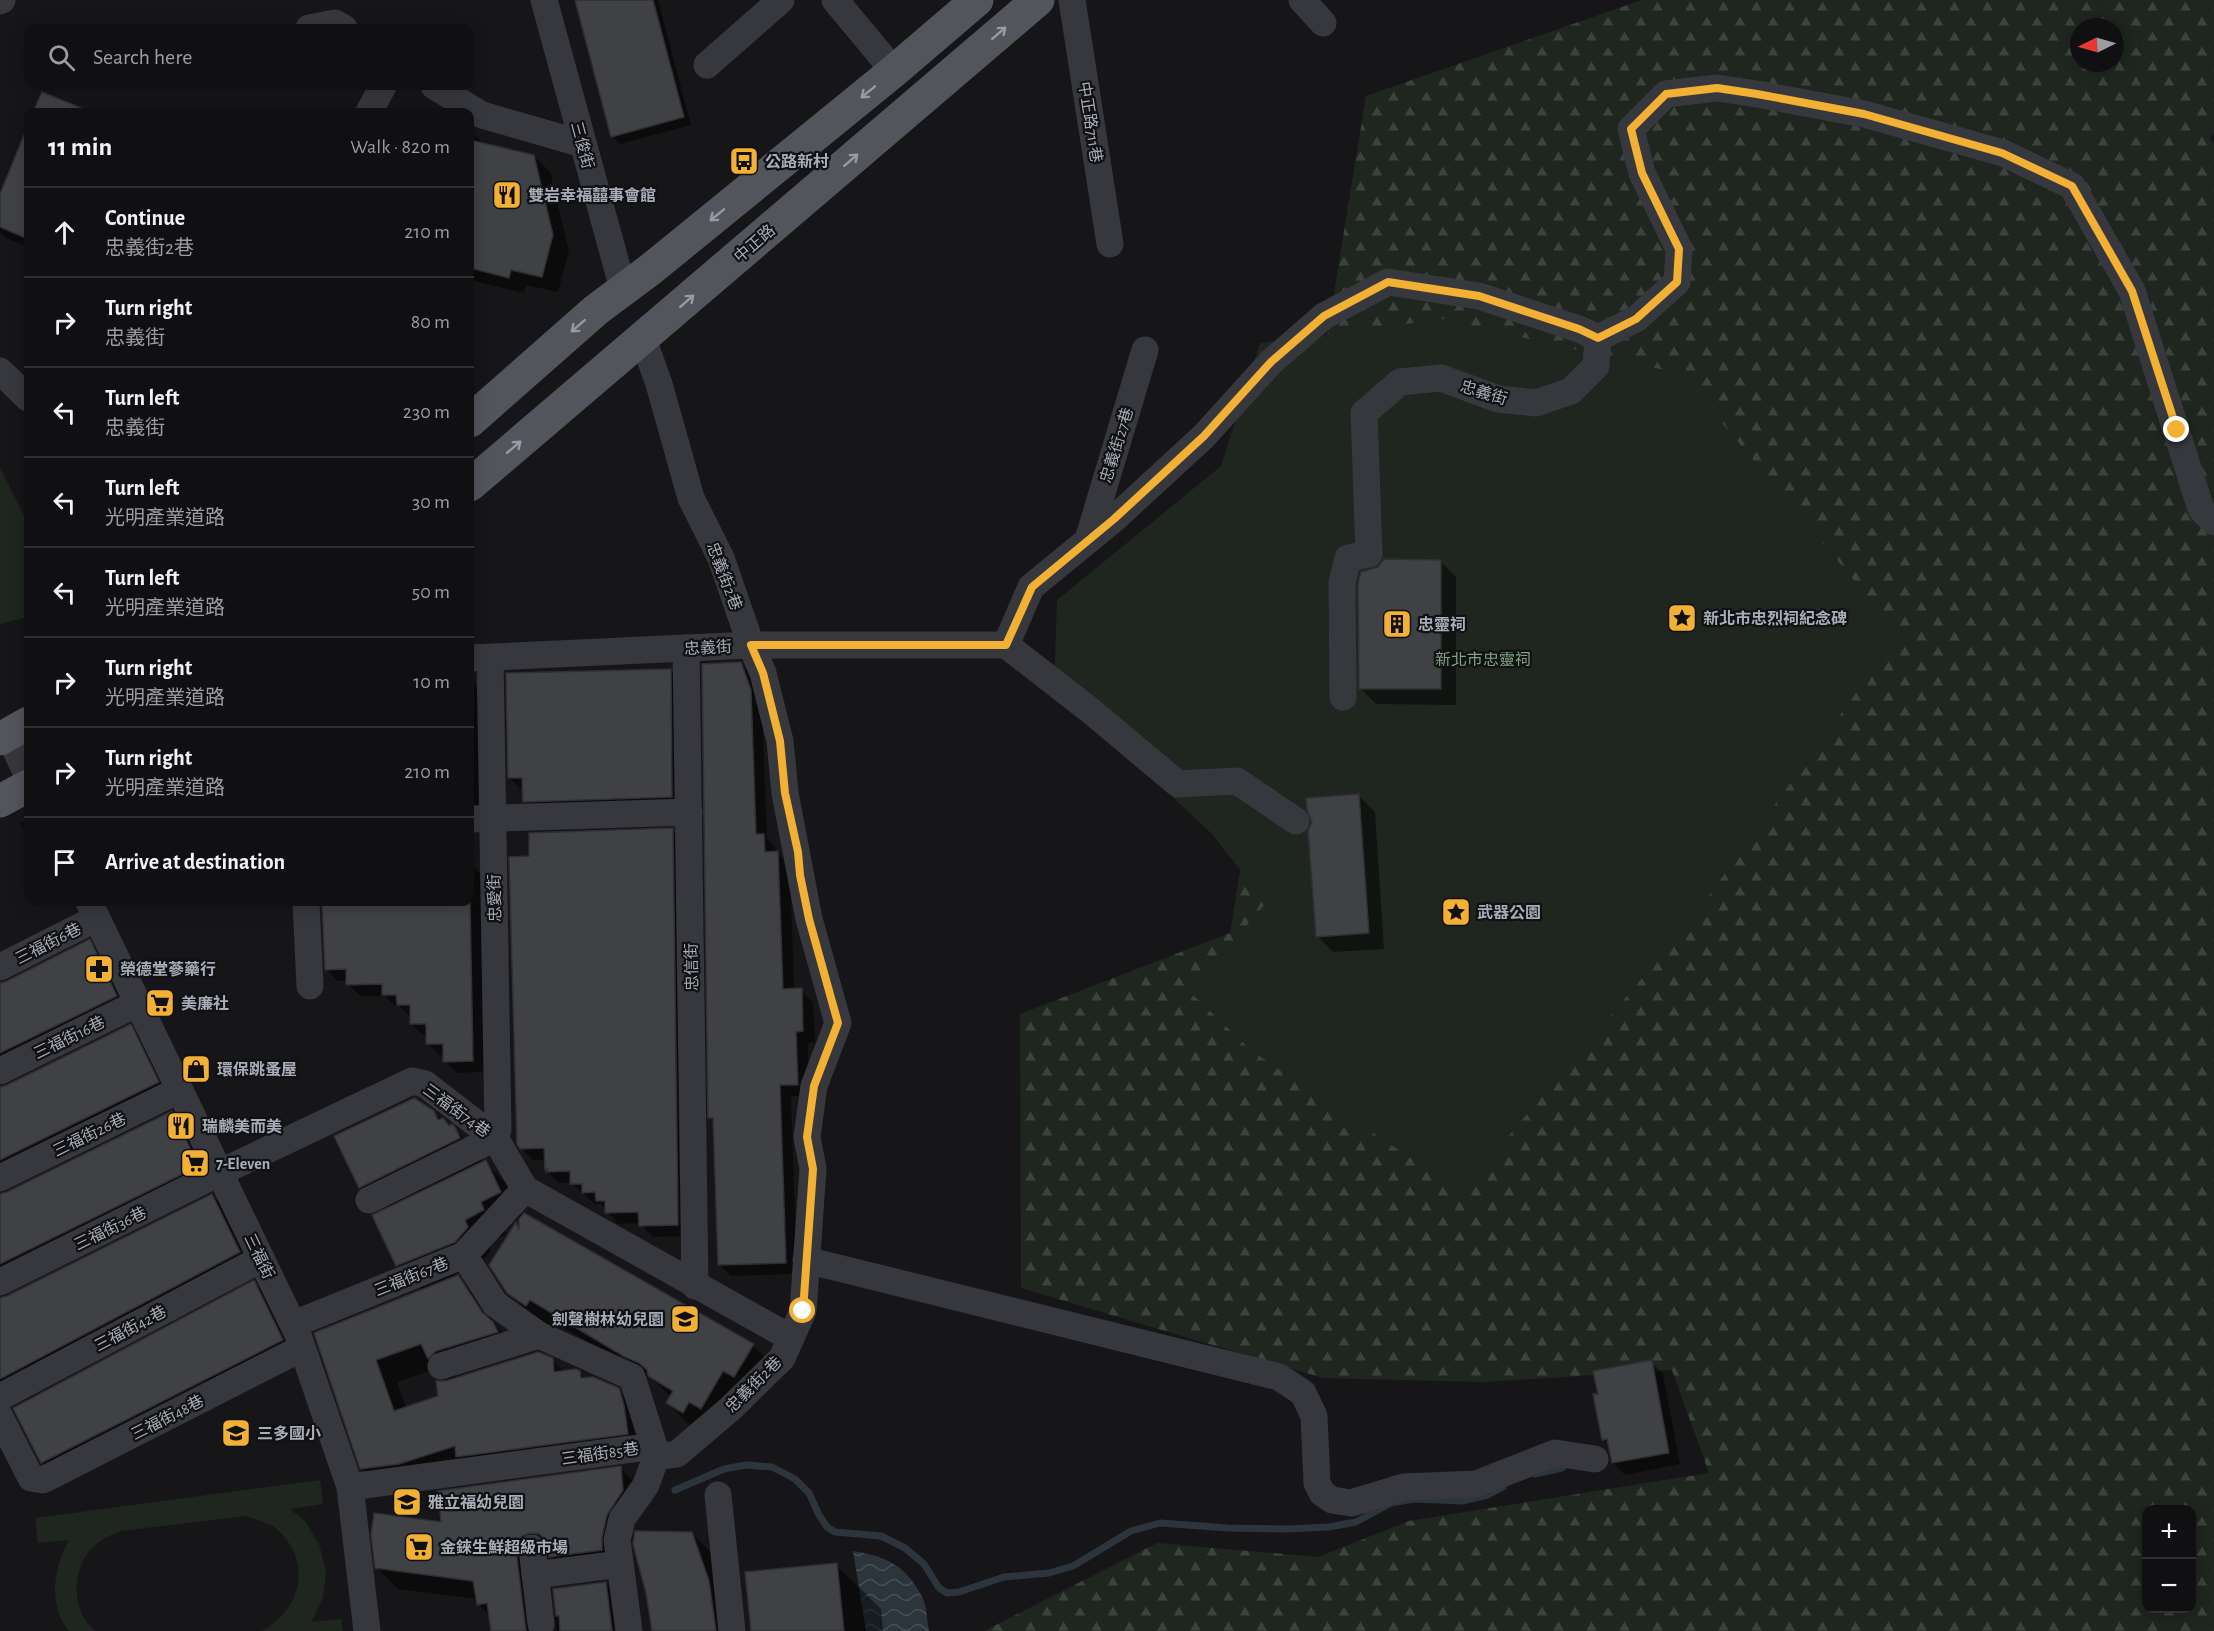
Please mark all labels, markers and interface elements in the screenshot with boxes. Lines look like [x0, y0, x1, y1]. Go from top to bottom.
north arrow [2070, 18, 2124, 72]
search box [24, 24, 474, 90]
one-way arrow [991, 27, 1007, 40]
icon: search [45, 41, 78, 74]
text: Search here [93, 46, 192, 68]
street label: 中正路711巷 [1076, 80, 1105, 164]
one-way arrow [861, 85, 876, 99]
street label: 三俊街 [568, 120, 597, 171]
text: 11 min [48, 134, 112, 160]
text: Walk · 820 m [350, 137, 450, 157]
bus stop icon: 公路新村 [728, 145, 760, 177]
place label: 公路新村 [765, 152, 829, 170]
one-way arrow [843, 153, 858, 167]
restaurant icon: 雙岩幸福囍事會館 [491, 179, 523, 211]
place label: 雙岩幸福囍事會館 [528, 187, 656, 204]
text: Continue [105, 207, 185, 229]
one-way arrow [710, 208, 725, 222]
icon: ahead [48, 216, 81, 249]
street label: 中正路 [731, 221, 778, 266]
text: 210 m [404, 222, 450, 242]
text: 忠義街2巷 [105, 238, 194, 258]
one-way arrow [679, 294, 694, 308]
text: Turn right [105, 297, 192, 319]
icon: right [48, 306, 81, 339]
text: 80 m [411, 312, 450, 332]
one-way arrow [571, 319, 586, 333]
text: 忠義街 [105, 328, 165, 348]
street label: 忠義街 [1458, 377, 1509, 408]
text: Turn left [105, 387, 179, 409]
icon: left [48, 396, 81, 429]
text: 230 m [403, 402, 450, 422]
street label: 忠義街27巷 [1097, 405, 1136, 485]
route end [2163, 416, 2189, 442]
text: 忠義街 [105, 418, 165, 438]
one-way arrow [506, 441, 522, 454]
text: Turn left [105, 477, 179, 499]
icon: left [48, 486, 81, 519]
text: 30 m [412, 492, 450, 512]
text: 光明產業道路 [105, 508, 225, 528]
street label: 忠義街2巷 [704, 540, 745, 612]
text: Turn left [105, 567, 179, 589]
icon: left [48, 576, 81, 609]
text: 50 m [412, 582, 450, 602]
text: 光明產業道路 [105, 598, 225, 618]
place icon: 新北市忠烈祠紀念碑 [1666, 602, 1698, 634]
building icon: 忠靈祠 [1381, 608, 1413, 640]
place label: 新北市忠烈祠紀念碑 [1703, 610, 1847, 627]
place label: 忠靈祠 [1418, 616, 1466, 633]
street label: 忠義街 [684, 638, 732, 657]
park label: 新北市忠靈祠 [1435, 651, 1531, 668]
text: Turn right [105, 657, 192, 679]
icon: right [48, 666, 81, 699]
text: 10 m [413, 672, 450, 692]
text: 光明產業道路 [105, 688, 225, 708]
text: Turn right [105, 747, 192, 769]
icon: right [48, 756, 81, 789]
text: 210 m [404, 762, 450, 782]
text: 光明產業道路 [105, 778, 225, 798]
icon: arrive [48, 846, 81, 879]
text: Arrive at destination [105, 851, 285, 873]
street label: 忠愛街 [486, 874, 503, 922]
place icon: 武器公園 [1440, 896, 1472, 928]
place label: 武器公園 [1477, 904, 1541, 921]
street label: 三福街6巷 [13, 920, 84, 967]
street label: 忠信街 [683, 943, 700, 991]
pharmacy icon: 榮德堂蔘藥行 [83, 953, 115, 985]
place label: 榮德堂蔘藥行 [120, 960, 216, 978]
supermarket icon: 美廉社 [144, 987, 176, 1019]
place label: 美廉社 [181, 994, 229, 1012]
street label: 三福街16巷 [31, 1013, 108, 1062]
shop icon: 環保跳蚤屋 [180, 1053, 212, 1085]
place label: 環保跳蚤屋 [217, 1061, 297, 1078]
street label: 三福街74巷 [420, 1080, 493, 1140]
street label: 三福街26巷 [50, 1110, 128, 1159]
restaurant icon: 瑞麟美而美 [165, 1110, 197, 1142]
place label: 瑞麟美而美 [202, 1117, 282, 1135]
supermarket icon: 7-Eleven [179, 1147, 211, 1179]
place label: 7-Eleven [216, 1156, 270, 1172]
street label: 三福街36巷 [71, 1204, 149, 1253]
street label: 三福街 [241, 1231, 278, 1282]
street label: 三福街67巷 [372, 1254, 451, 1299]
route start [789, 1297, 815, 1323]
street label: 三福街42巷 [91, 1302, 169, 1354]
school or university icon: 劍聲樹林幼兒園 [669, 1303, 701, 1335]
place label: 劍聲樹林幼兒園 [552, 1310, 664, 1328]
street label: 忠義街2巷 [722, 1353, 785, 1416]
street label: 三福街48巷 [128, 1392, 206, 1443]
school or university icon: 三多國小 [220, 1417, 252, 1449]
place label: 三多國小 [257, 1425, 321, 1442]
street label: 三福街85巷 [560, 1440, 640, 1467]
school or university icon: 雅立福幼兒園 [391, 1486, 423, 1518]
place label: 雅立福幼兒園 [428, 1493, 524, 1511]
map controls [2142, 1505, 2196, 1613]
button: + [2142, 1505, 2196, 1559]
supermarket icon: 金錸生鮮超級市場 [403, 1531, 435, 1563]
place label: 金錸生鮮超級市場 [440, 1538, 568, 1556]
button: − [2142, 1559, 2196, 1613]

